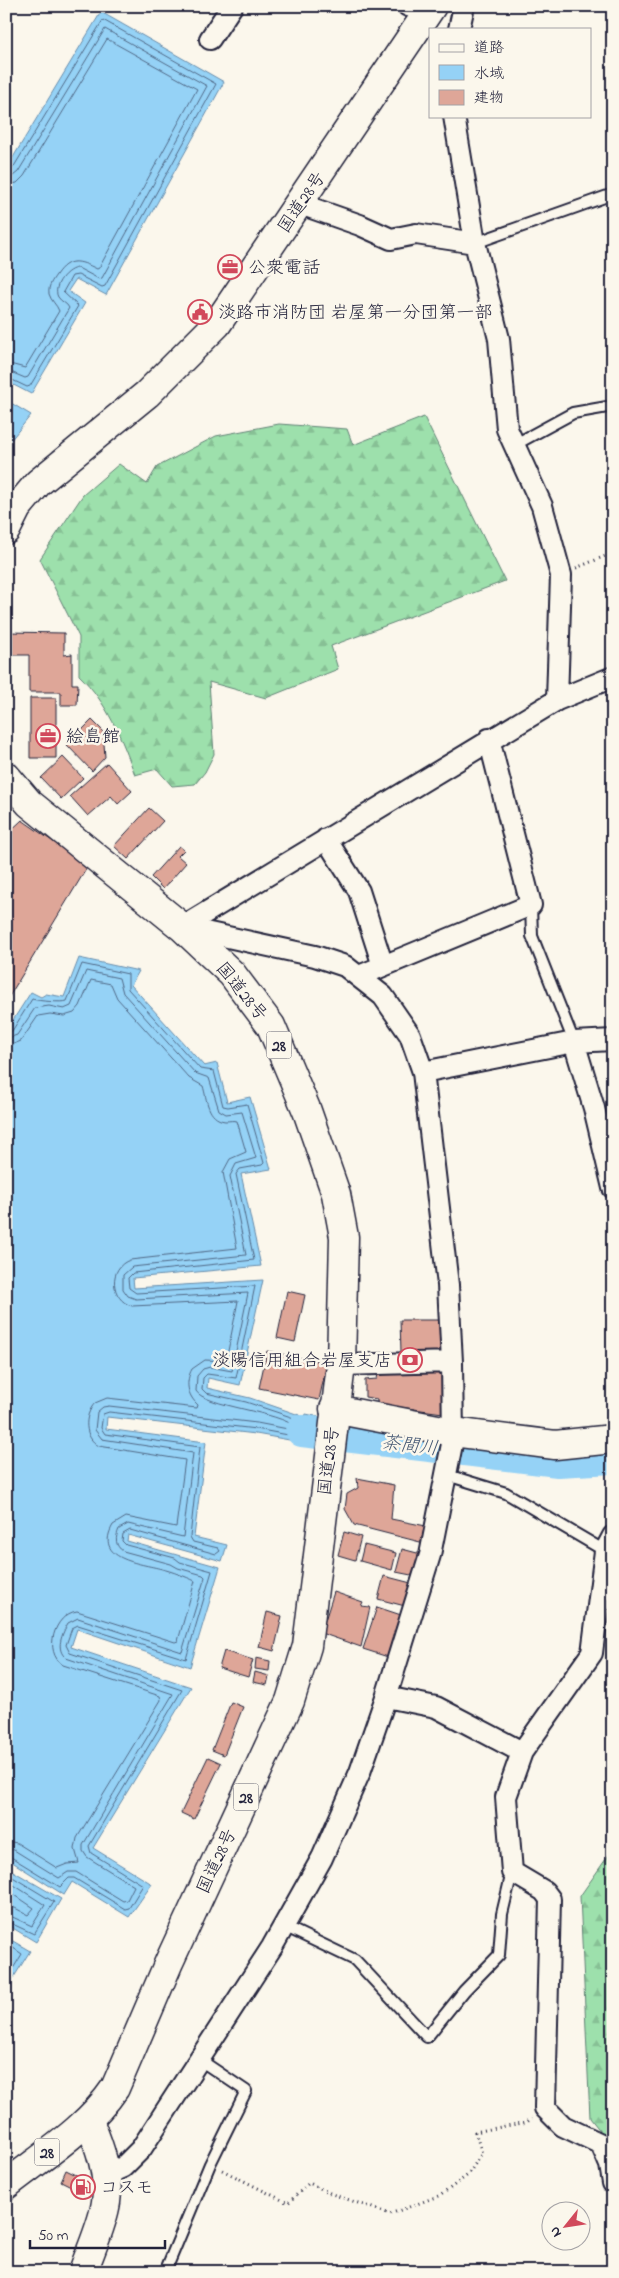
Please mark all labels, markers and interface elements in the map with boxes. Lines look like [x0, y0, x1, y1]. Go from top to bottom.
legend [429, 28, 592, 118]
text: 道路 [474, 37, 504, 59]
text: 水域 [474, 63, 504, 85]
text: 建物 [474, 87, 504, 109]
street label: 国道28号 [272, 167, 333, 239]
office icon: 公衆電話 [217, 254, 243, 280]
place label: 公衆電話 [248, 256, 320, 282]
public building icon: 淡路市消防団 岩屋第一分団第一部 [187, 299, 213, 325]
place label: 淡路市消防団 岩屋第一分団第一部 [218, 301, 493, 327]
office icon: 絵島館 [35, 723, 61, 749]
place label: 絵島館 [66, 725, 120, 751]
street label: 国道28号 [208, 957, 272, 1028]
road number: 28 [266, 1032, 292, 1058]
bank icon: 淡陽信用組合岩屋支店 [397, 1347, 423, 1373]
place label: 淡陽信用組合岩屋支店 [212, 1349, 392, 1375]
street label: 国道28号 [313, 1425, 347, 1497]
water label: 茶間川 [380, 1430, 440, 1463]
road number: 28 [234, 1784, 258, 1810]
street label: 国道28号 [191, 1825, 244, 1899]
road number: 28 [34, 2138, 60, 2166]
fuel station icon: コスモ [70, 2174, 96, 2200]
place label: コスモ [100, 2176, 153, 2202]
north arrow [542, 2200, 592, 2250]
scale bar [30, 2218, 165, 2250]
text: N [545, 2222, 567, 2241]
text: 50 m [38, 2225, 69, 2247]

